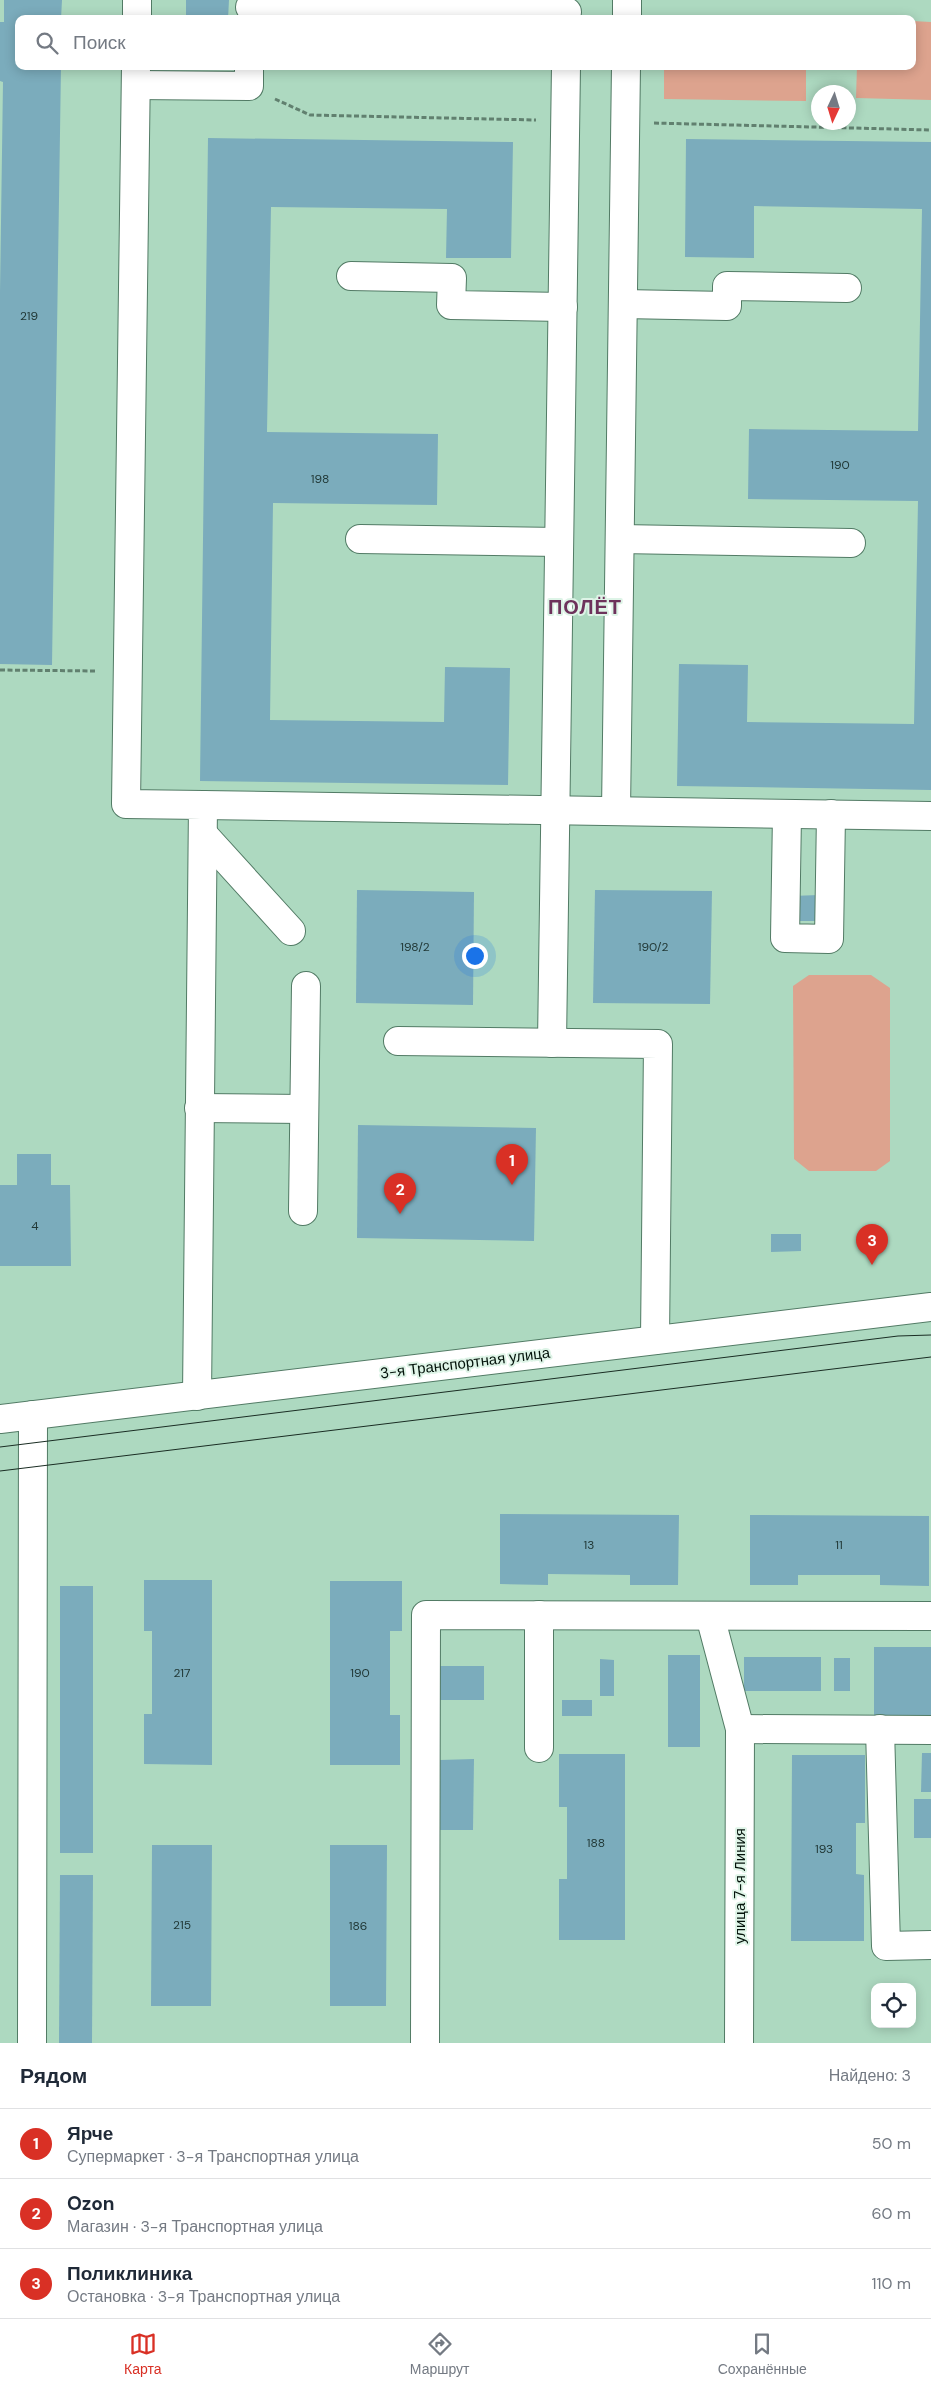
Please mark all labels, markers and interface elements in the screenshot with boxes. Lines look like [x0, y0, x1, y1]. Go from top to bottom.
search box [15, 15, 916, 70]
icon: search [33, 29, 61, 57]
text: Поиск [73, 30, 126, 55]
north arrow [811, 85, 856, 130]
house number: 219 [20, 308, 38, 324]
house number: 190 [830, 457, 850, 473]
house number: 198 [311, 471, 329, 487]
district label: ПОЛЁТ [548, 594, 622, 620]
house number: 198/2 [400, 939, 430, 955]
house number: 190/2 [638, 939, 668, 955]
your location [462, 943, 488, 969]
pin: 1 [496, 1144, 528, 1185]
pin: 2 [384, 1173, 416, 1214]
house number: 4 [31, 1218, 39, 1234]
pin: 3 [856, 1224, 888, 1265]
street label: 3-я Транспортная улица [379, 1343, 552, 1383]
house number: 13 [584, 1537, 594, 1553]
house number: 11 [835, 1537, 843, 1553]
house number: 217 [173, 1665, 191, 1681]
house number: 190 [350, 1665, 370, 1681]
street label: улица 7-я Линия [730, 1828, 750, 1944]
house number: 188 [587, 1835, 605, 1851]
house number: 193 [815, 1841, 833, 1857]
house number: 215 [173, 1917, 191, 1933]
house number: 186 [349, 1918, 367, 1934]
map controls [871, 1983, 916, 2028]
button: locate [871, 1983, 916, 2028]
text: Рядом [20, 2062, 87, 2090]
text: Найдено: 3 [829, 2065, 911, 2086]
text: Ярче [67, 2121, 113, 2146]
text: 1 [33, 2133, 39, 2154]
text: 50 m [872, 2133, 911, 2154]
text: Супермаркет · 3-я Транспортная улица [67, 2146, 359, 2167]
text: Ozon [67, 2191, 115, 2216]
text: 2 [31, 2203, 41, 2224]
text: 60 m [871, 2203, 911, 2224]
text: Магазин · 3-я Транспортная улица [67, 2216, 323, 2237]
text: Поликлиника [67, 2261, 192, 2286]
text: 3 [31, 2273, 41, 2294]
text: 110 m [872, 2273, 911, 2294]
text: Остановка · 3-я Транспортная улица [67, 2286, 340, 2307]
tab: Карта [124, 2330, 162, 2378]
tab: Маршрут [410, 2330, 469, 2378]
tab: Сохранённые [718, 2330, 807, 2378]

